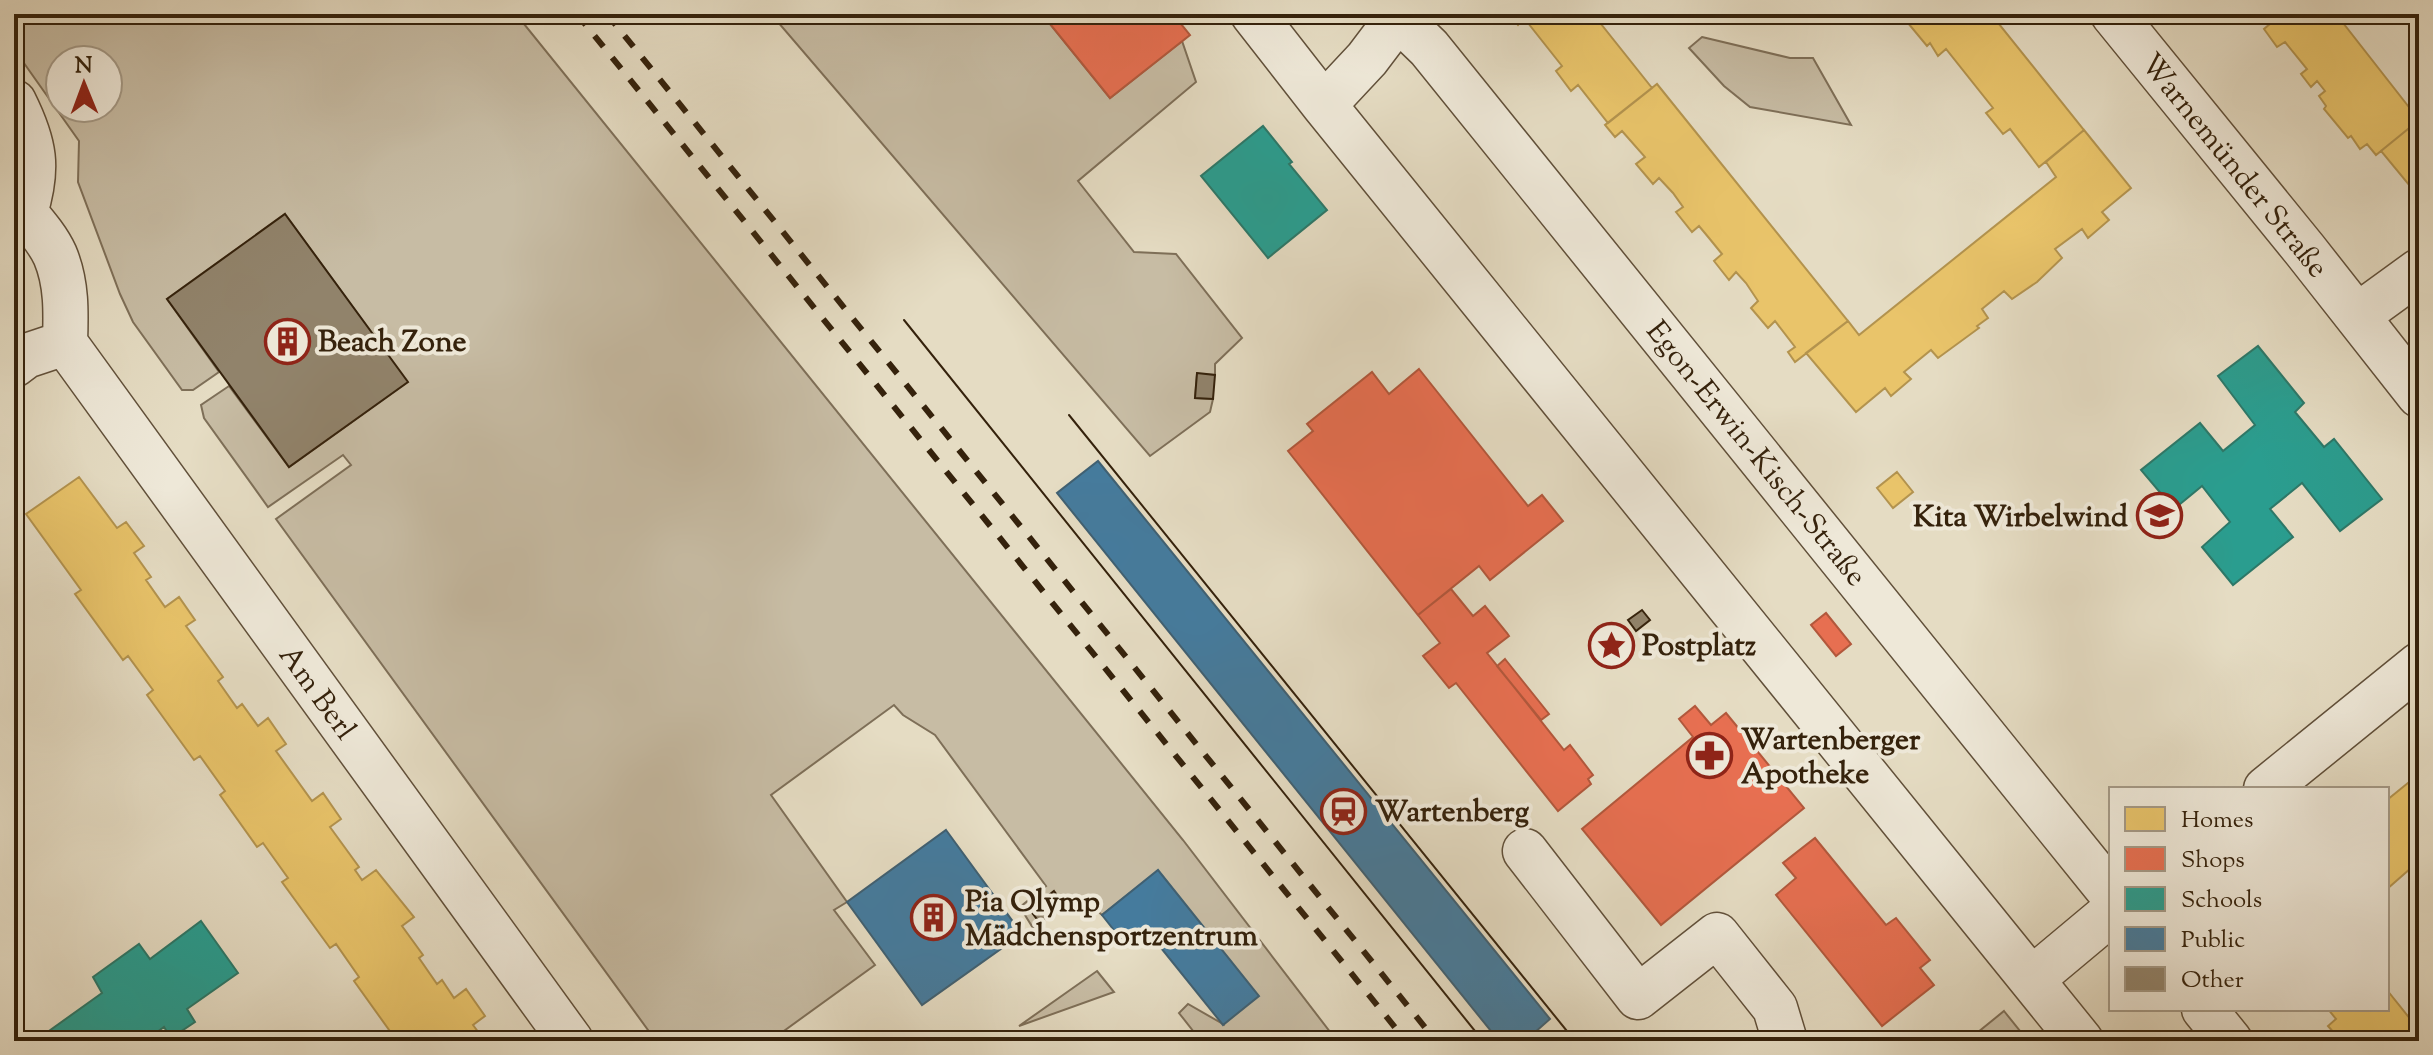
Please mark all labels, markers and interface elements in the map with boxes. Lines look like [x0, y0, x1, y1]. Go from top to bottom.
north arrow [44, 44, 124, 124]
street label: Warnemünder Straße [2129, 45, 2337, 288]
text: N [75, 51, 93, 83]
street label: Egon-Erwin-Kisch-Straße [1634, 313, 1876, 597]
building icon: Beach Zone [263, 317, 311, 365]
place label: Beach Zone [318, 322, 466, 365]
school or university icon: Kita Wirbelwind [2135, 492, 2183, 540]
place label: Kita Wirbelwind [1913, 497, 2128, 540]
place icon: Postplatz [1587, 621, 1635, 669]
place label: Postplatz [1642, 626, 1756, 669]
street label: Am Berl [267, 637, 365, 750]
place label: Wartenberger Apotheke [1741, 720, 1921, 797]
pharmacy icon: Wartenberger Apotheke [1686, 732, 1734, 780]
station icon: Wartenberg [1320, 787, 1368, 835]
legend [2109, 787, 2389, 1011]
place label: Wartenberg [1375, 792, 1530, 835]
text: Homes [2181, 804, 2253, 838]
text: Shops [2181, 844, 2245, 878]
place label: Pia Olymp Mädchensportzentrum [965, 882, 1258, 959]
text: Schools [2181, 884, 2262, 918]
building icon: Pia Olymp Mädchensportzentrum [910, 894, 958, 942]
text: Public [2181, 924, 2245, 958]
text: Other [2181, 964, 2244, 998]

